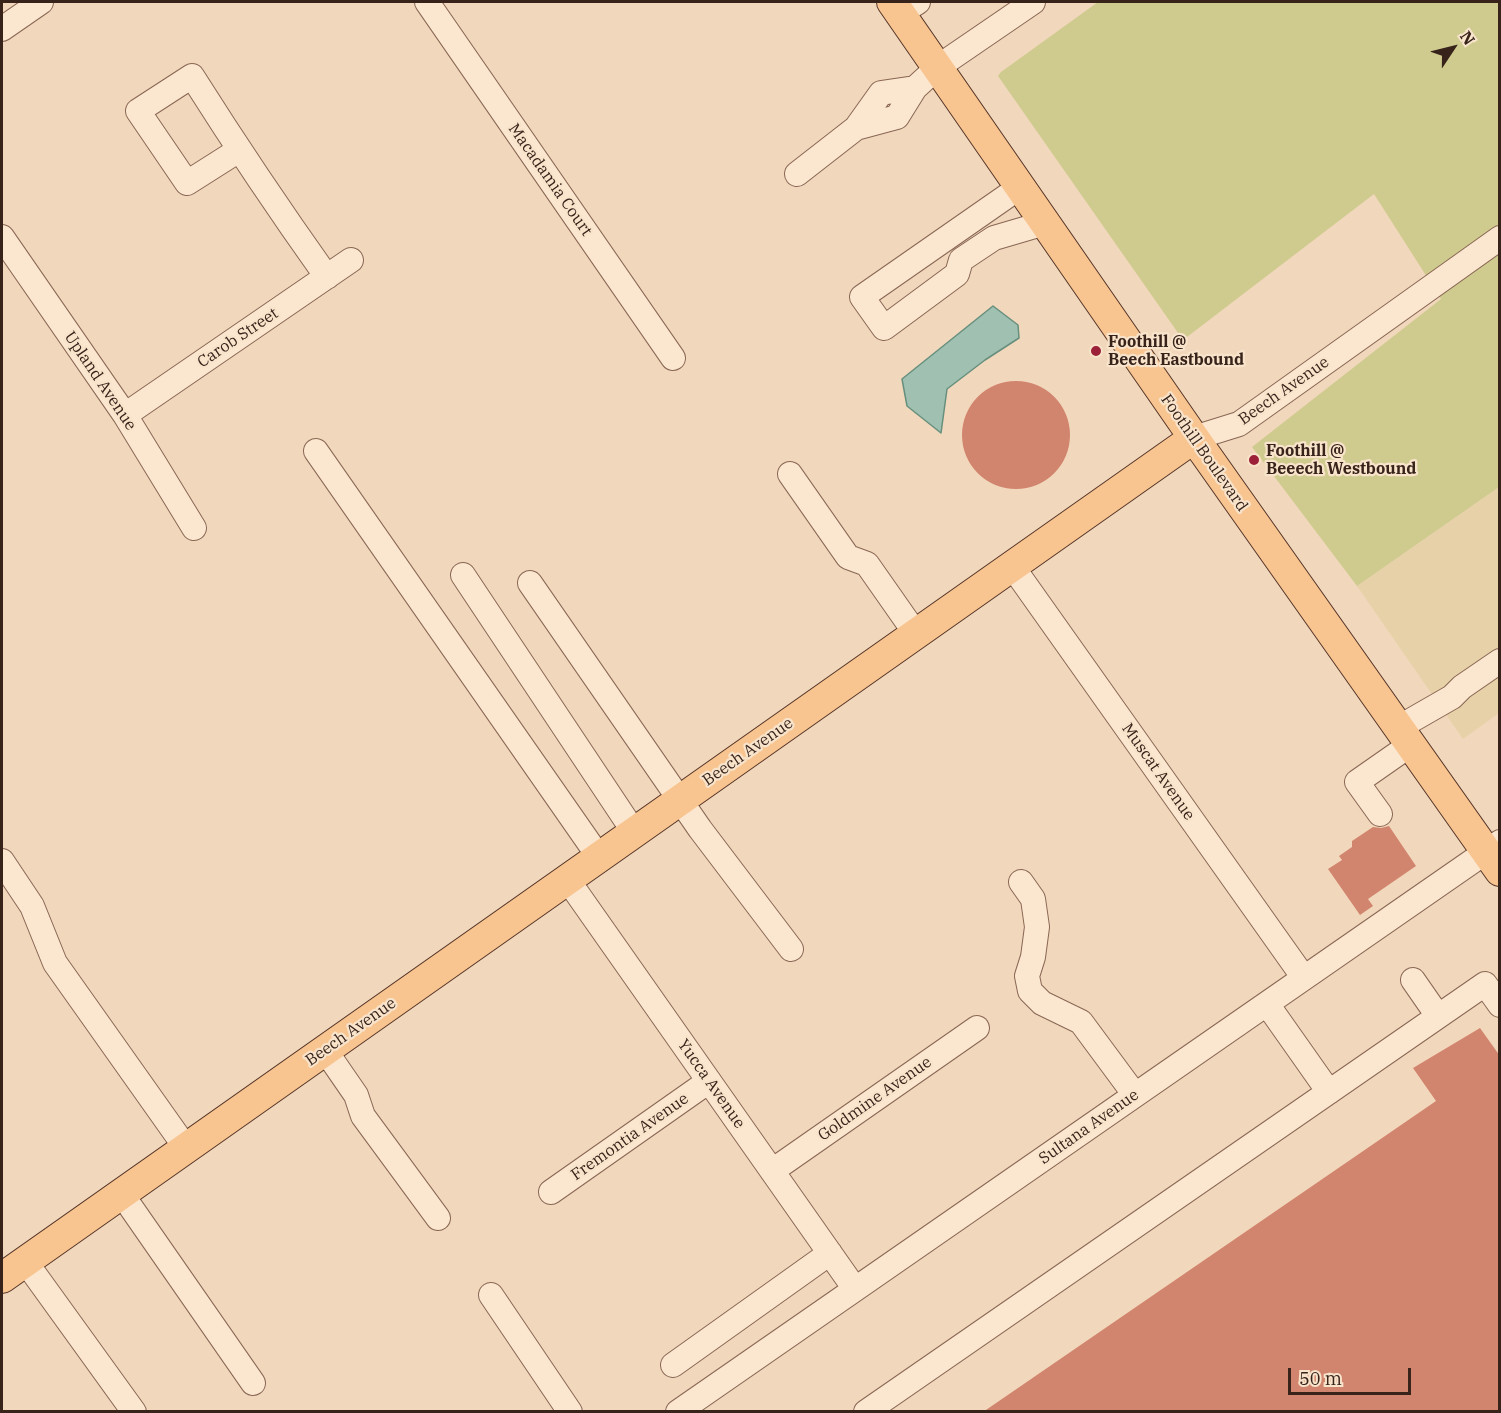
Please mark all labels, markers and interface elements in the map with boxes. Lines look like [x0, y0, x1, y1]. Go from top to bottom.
north arrow [1423, 18, 1483, 78]
text: N [1456, 27, 1480, 49]
street label: Macadamia Court [504, 120, 596, 240]
street label: Carob Street [194, 304, 282, 372]
street label: Upland Avenue [60, 328, 140, 434]
place label: Foothill @ Beech Eastbound [1108, 332, 1244, 370]
marker: Foothill @ Beech Eastbound [1089, 344, 1103, 358]
street label: Beech Avenue [1235, 353, 1333, 429]
street label: Foothill Boulevard [1156, 391, 1252, 515]
place label: Foothill @ Beeech Westbound [1266, 441, 1416, 479]
marker: Foothill @ Beeech Westbound [1247, 453, 1261, 467]
street label: Beech Avenue [699, 714, 797, 790]
street label: Muscat Avenue [1117, 720, 1199, 824]
street label: Beech Avenue [302, 994, 400, 1070]
street label: Yucca Avenue [673, 1036, 749, 1132]
street label: Goldmine Avenue [815, 1053, 935, 1145]
street label: Sultana Avenue [1035, 1085, 1143, 1169]
street label: Fremontia Avenue [568, 1089, 692, 1185]
scale bar [1291, 1356, 1414, 1394]
text: 50 m [1299, 1367, 1342, 1390]

